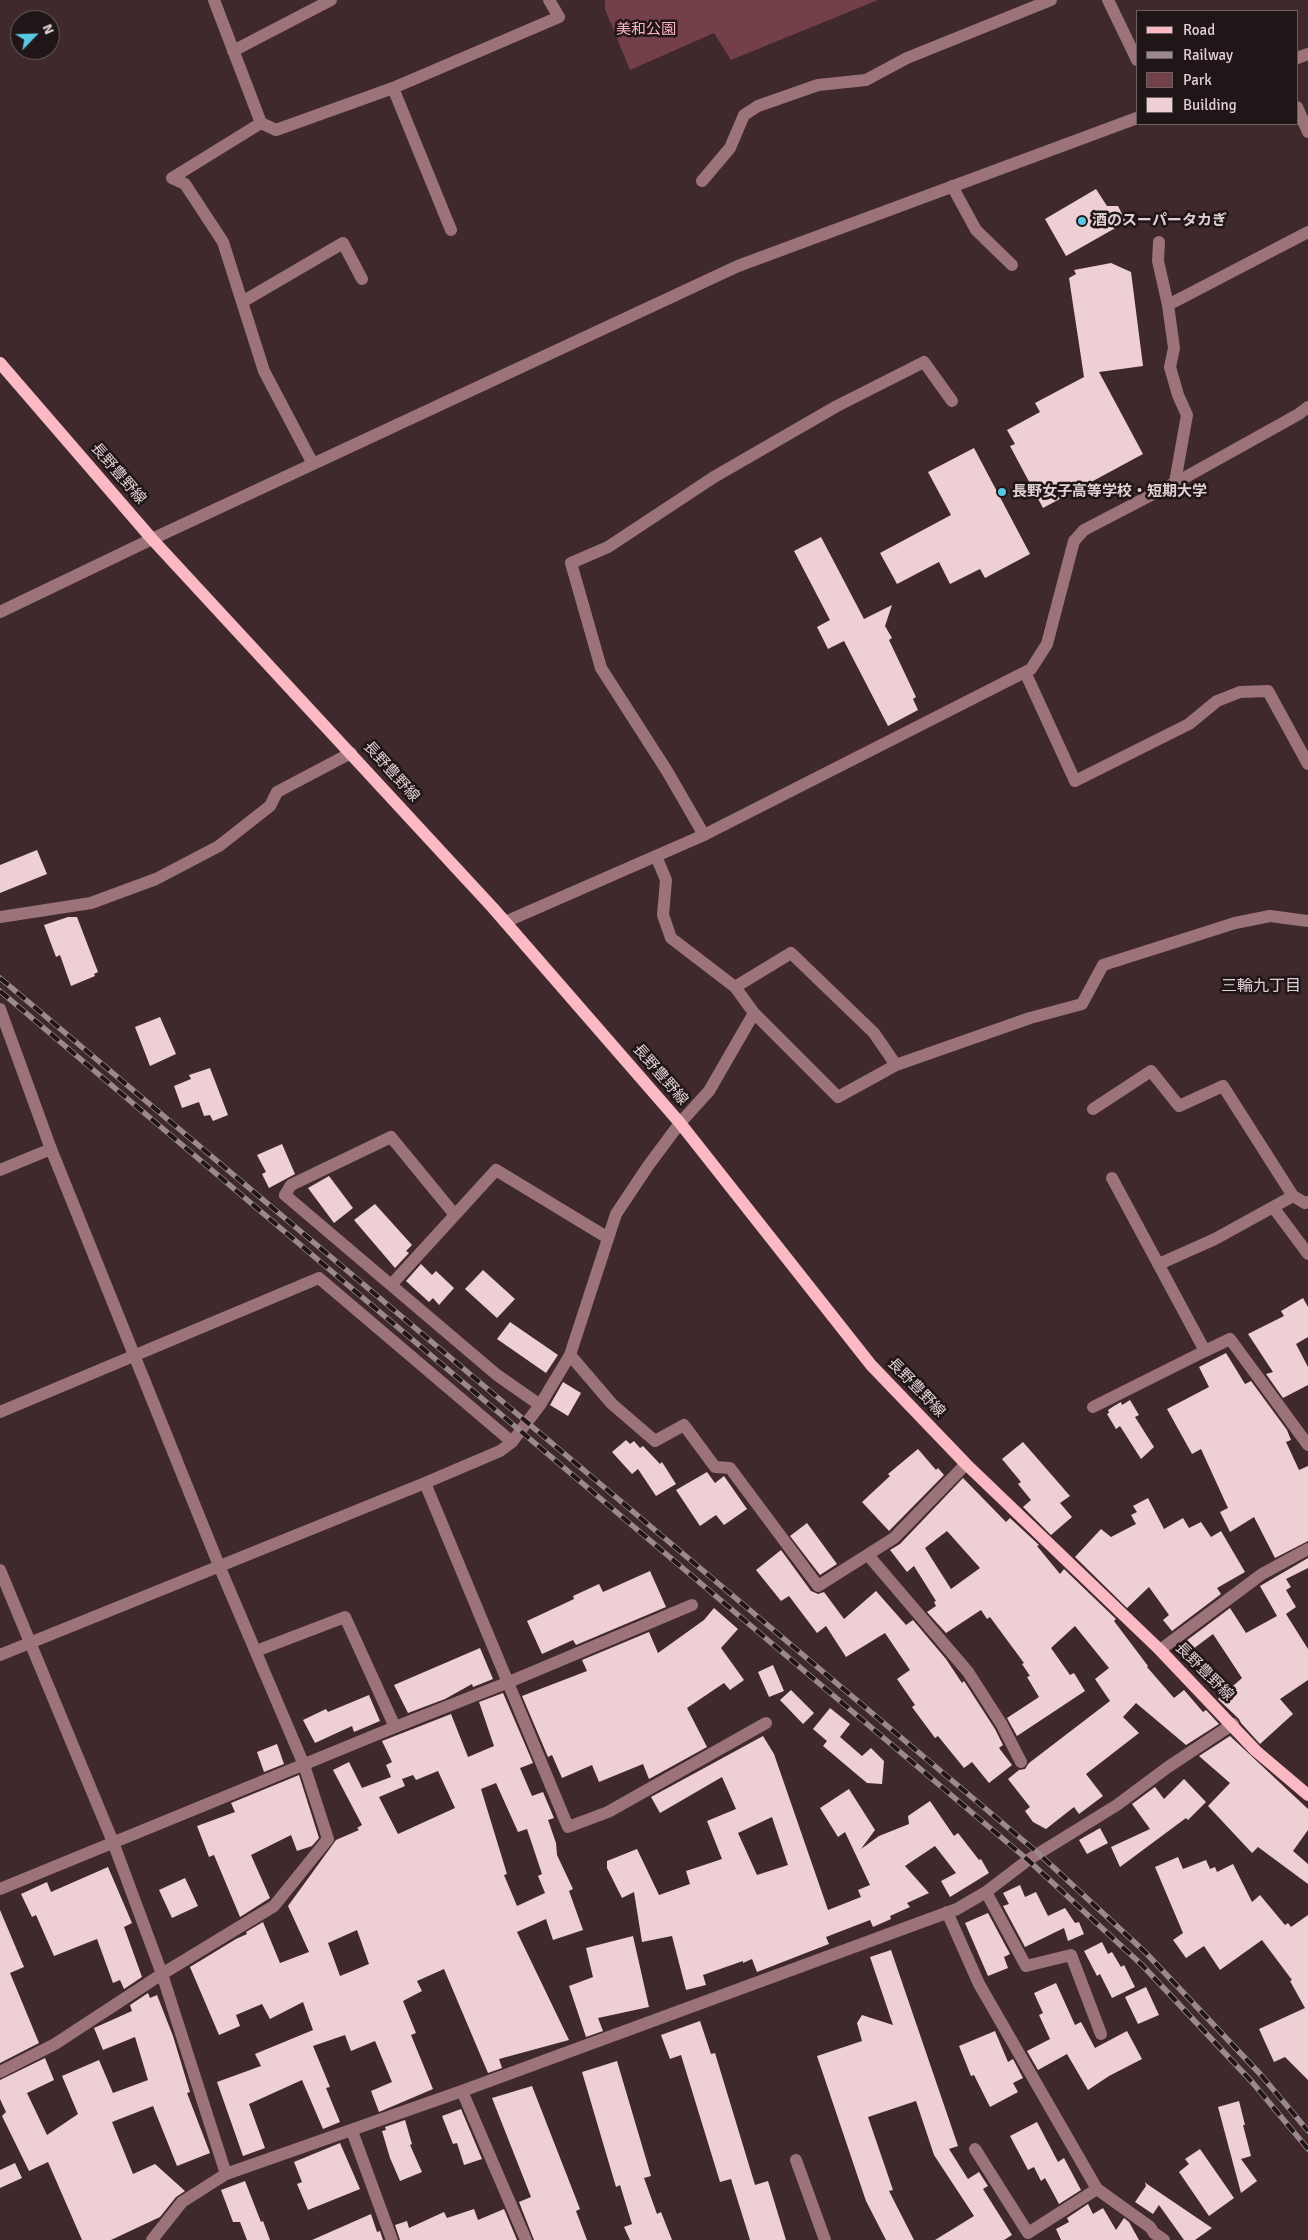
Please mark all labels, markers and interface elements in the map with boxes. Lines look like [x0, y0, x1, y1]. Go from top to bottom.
north arrow [10, 10, 60, 60]
legend [1136, 10, 1298, 125]
text: N [38, 21, 58, 37]
park label: 美和公園 [616, 21, 676, 39]
text: Road [1183, 21, 1215, 39]
text: Railway [1183, 46, 1233, 64]
text: Park [1183, 71, 1212, 89]
text: Building [1183, 96, 1237, 114]
place label: 酒のスーパータカぎ [1092, 212, 1227, 230]
marker: 酒のスーパータカぎ [1076, 215, 1088, 227]
street label: 長野豊野線 [87, 440, 149, 508]
place label: 長野女子高等学校・短期大学 [1012, 483, 1207, 501]
marker: 長野女子高等学校・短期大学 [996, 486, 1008, 498]
street label: 長野豊野線 [359, 738, 423, 806]
district label: 三輪九丁目 [1221, 977, 1301, 997]
street label: 長野豊野線 [629, 1041, 691, 1109]
street label: 長野豊野線 [883, 1355, 949, 1421]
street label: 長野豊野線 [1171, 1639, 1237, 1705]

